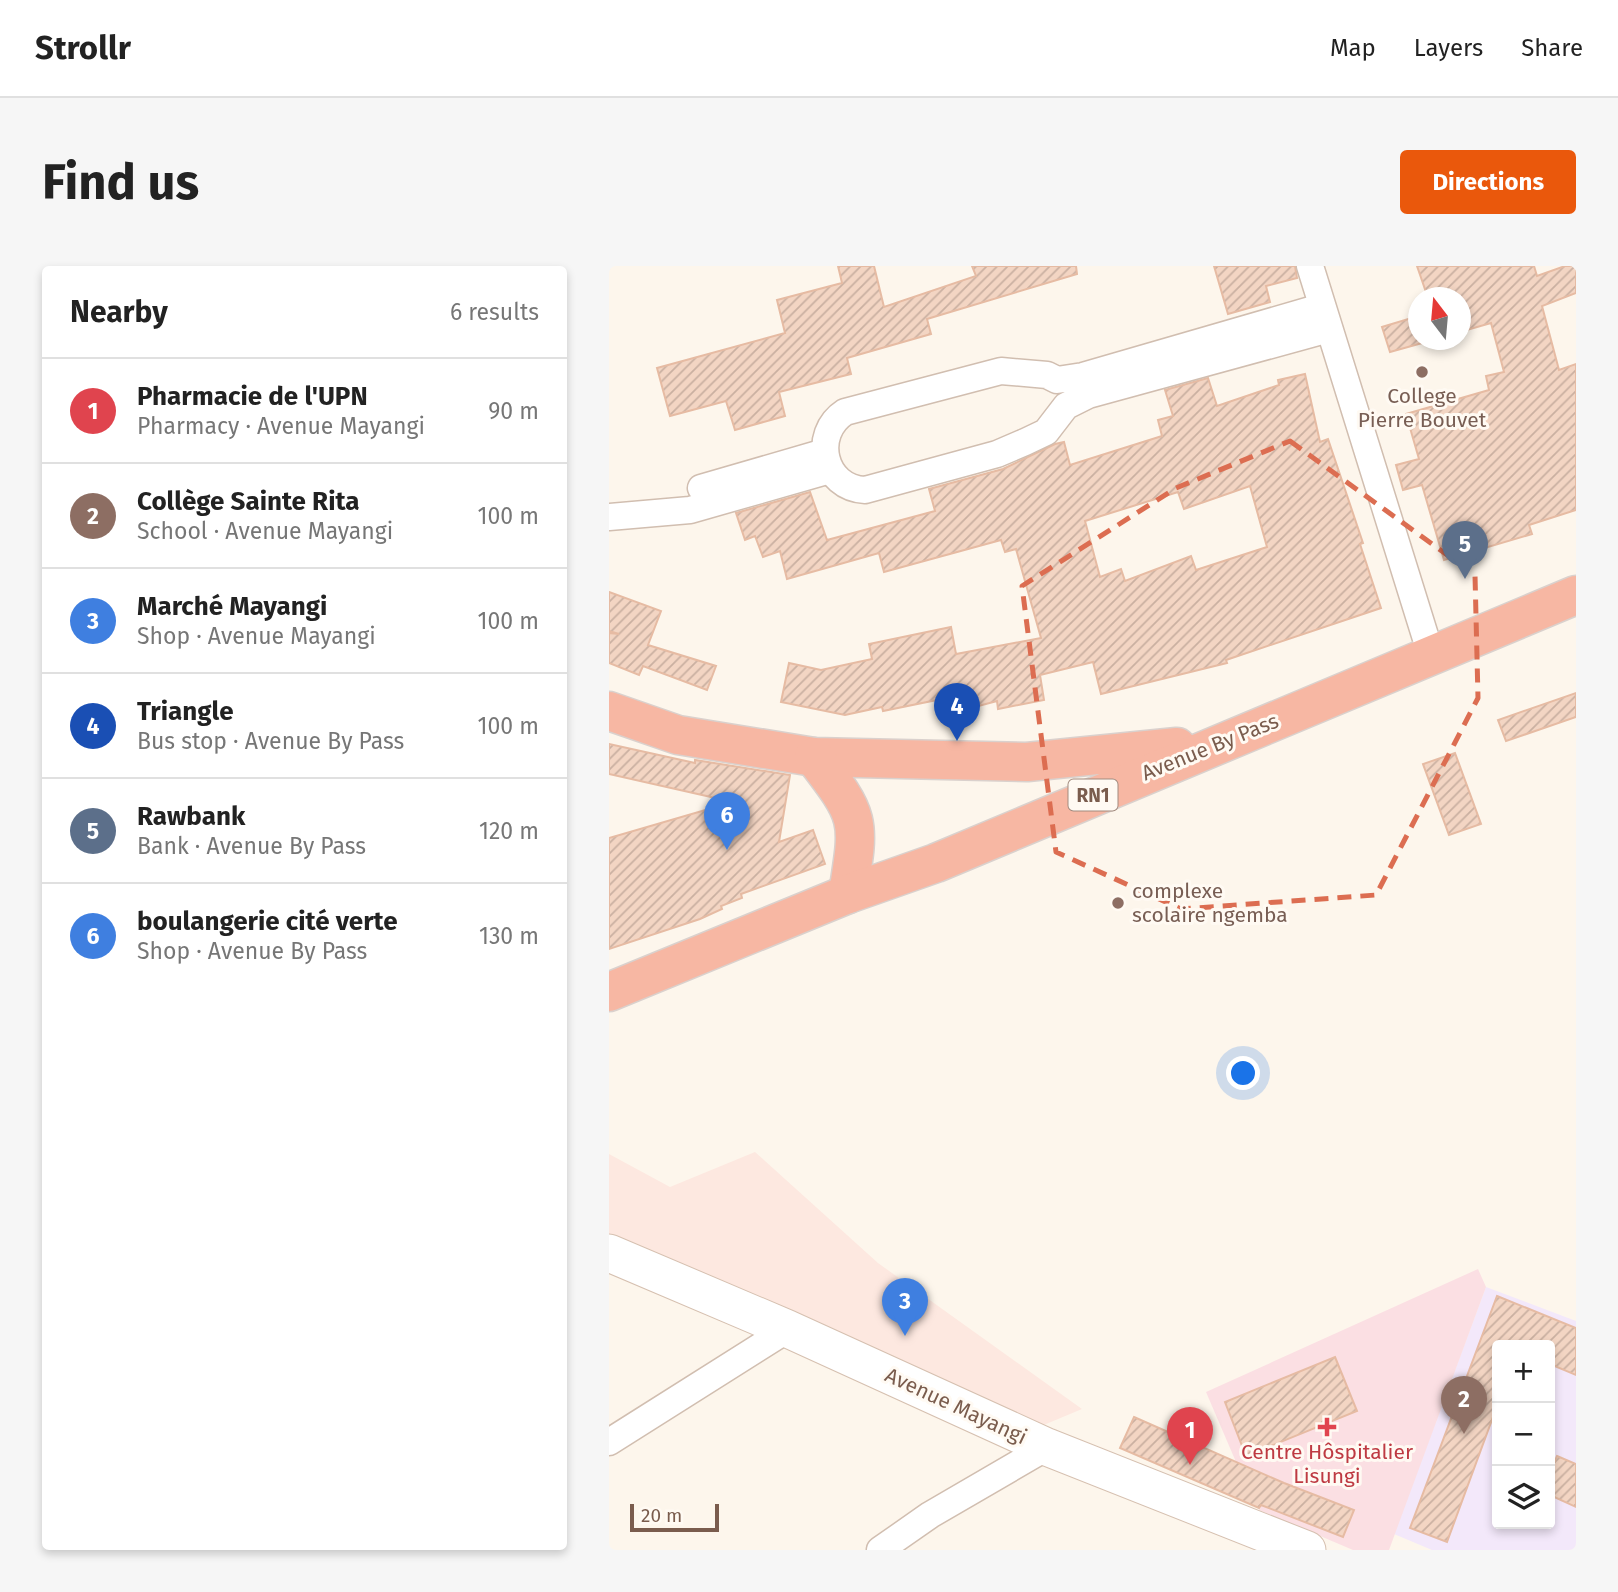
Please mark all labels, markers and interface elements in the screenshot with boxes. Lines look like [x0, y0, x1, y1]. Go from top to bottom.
text: Strollr [35, 28, 131, 68]
text: Map [1330, 34, 1376, 62]
text: Layers [1414, 34, 1483, 62]
text: Share [1521, 34, 1583, 62]
button: Directions [1400, 150, 1576, 214]
text: Find us [42, 153, 199, 212]
north arrow [1408, 287, 1471, 350]
text: Nearby [70, 294, 168, 330]
text: 6 results [450, 298, 539, 326]
marker: College Pierre Bouvet [1414, 364, 1430, 380]
text: Pharmacie de l'UPN [137, 381, 368, 412]
place label: College Pierre Bouvet [1358, 383, 1487, 433]
text: 1 [88, 397, 98, 425]
text: 90 m [488, 397, 539, 425]
text: Pharmacy · Avenue Mayangi [137, 412, 425, 440]
text: Collège Sainte Rita [137, 486, 359, 517]
text: 2 [87, 502, 99, 530]
text: 100 m [478, 502, 539, 530]
text: School · Avenue Mayangi [137, 517, 393, 545]
pin: 5 [1442, 521, 1488, 579]
text: Marché Mayangi [137, 591, 327, 622]
text: 3 [87, 607, 99, 635]
text: 100 m [478, 607, 539, 635]
text: Shop · Avenue Mayangi [137, 622, 376, 650]
pin: 4 [934, 683, 980, 741]
text: Triangle [137, 696, 234, 727]
street label: Avenue By Pass [1138, 708, 1283, 786]
text: 4 [87, 712, 100, 740]
text: 100 m [478, 712, 539, 740]
text: Bus stop · Avenue By Pass [137, 727, 404, 755]
road number: RN1 [1069, 780, 1117, 810]
pin: 6 [704, 792, 750, 850]
text: Rawbank [137, 801, 245, 832]
text: 5 [87, 817, 99, 845]
text: 120 m [479, 817, 539, 845]
text: Bank · Avenue By Pass [137, 832, 366, 860]
place label: complexe scolaire ngemba [1132, 878, 1288, 928]
marker: complexe scolaire ngemba [1110, 895, 1126, 911]
text: boulangerie cité verte [137, 906, 398, 937]
text: 6 [87, 922, 99, 950]
text: 130 m [479, 922, 539, 950]
text: Shop · Avenue By Pass [137, 937, 367, 965]
your location [1226, 1056, 1260, 1090]
pin: 3 [882, 1278, 928, 1336]
map controls [1492, 1340, 1555, 1529]
button: + [1492, 1340, 1555, 1403]
street label: Avenue Mayangi [881, 1362, 1031, 1450]
pin: 2 [1441, 1376, 1487, 1434]
button: − [1492, 1403, 1555, 1466]
pin: 1 [1167, 1407, 1213, 1465]
marker: Centre Hôspitalier Lisungi [1317, 1417, 1337, 1437]
place label: Centre Hôspitalier Lisungi [1241, 1439, 1413, 1489]
button: layers [1492, 1466, 1555, 1529]
scale bar [630, 1501, 719, 1533]
text: 20 m [641, 1504, 682, 1527]

